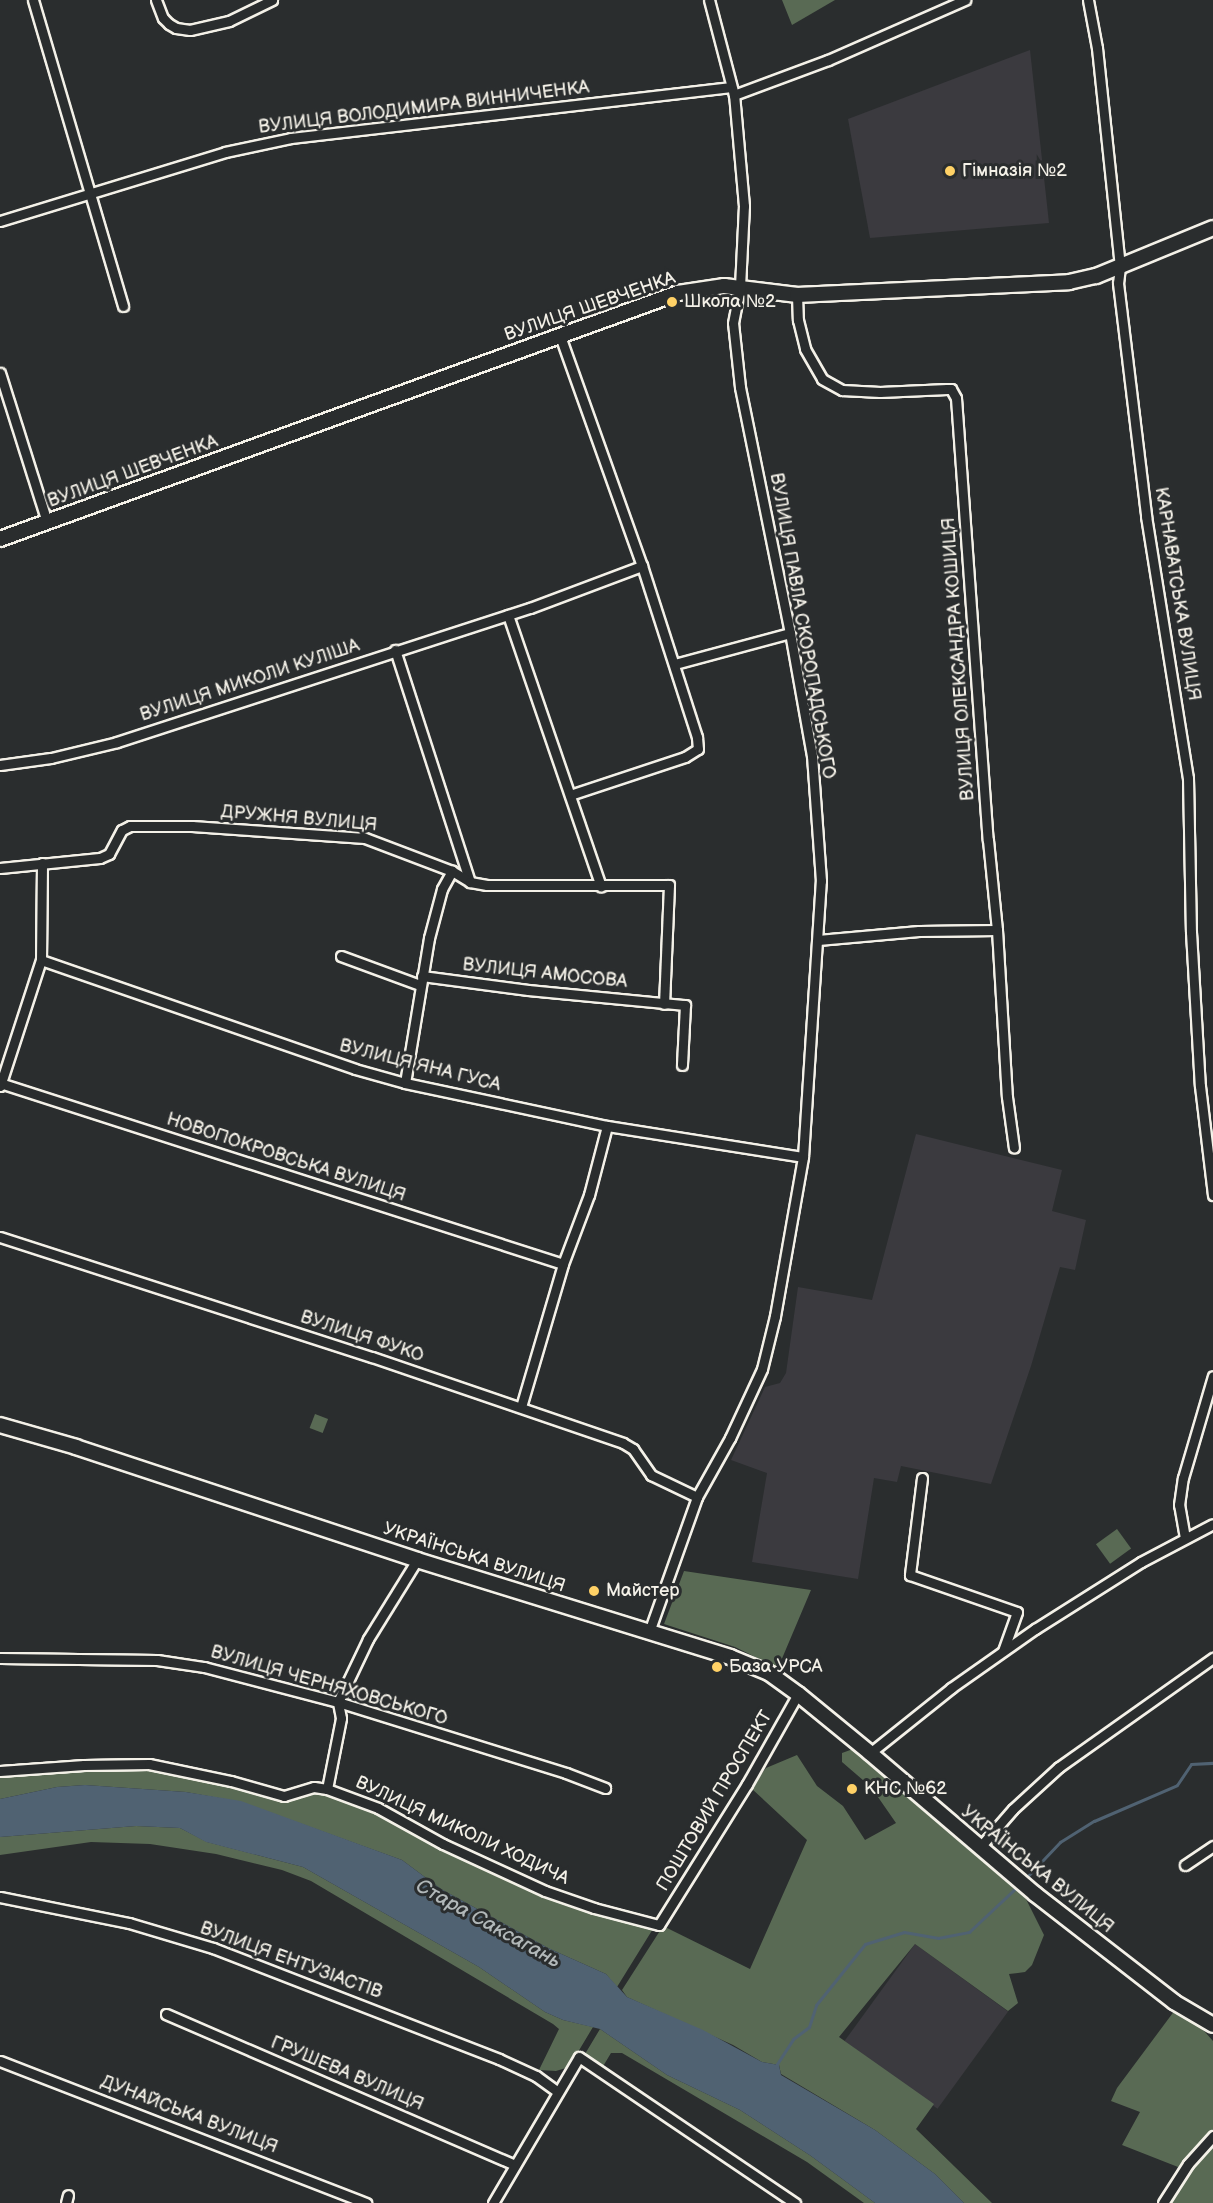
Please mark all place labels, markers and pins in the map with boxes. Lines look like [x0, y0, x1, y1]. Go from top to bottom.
place label: Гімназія №2 [962, 160, 1067, 182]
marker: Гімназія №2 [943, 164, 957, 178]
place label: Школа №2 [684, 291, 776, 313]
marker: Школа №2 [665, 295, 679, 309]
place label: Майстер [606, 1580, 679, 1602]
marker: Майстер [587, 1584, 601, 1598]
place label: База УРСА [729, 1656, 822, 1678]
marker: База УРСА [710, 1660, 724, 1674]
place label: КНС №62 [864, 1778, 947, 1800]
marker: КНС №62 [845, 1782, 859, 1796]

